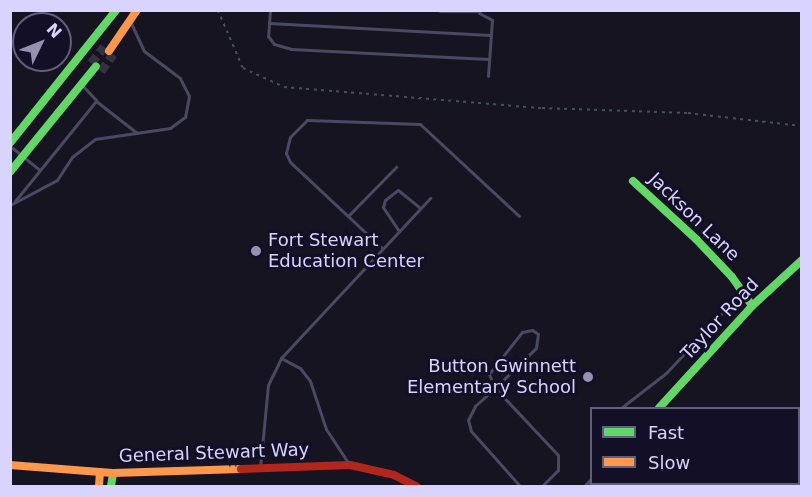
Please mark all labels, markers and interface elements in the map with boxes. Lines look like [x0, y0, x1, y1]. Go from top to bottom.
north arrow [12, 12, 72, 72]
text: N [43, 19, 66, 42]
street label: Jackson Lane [644, 168, 744, 266]
place label: Fort Stewart Education Center [268, 230, 424, 272]
marker: Fort Stewart Education Center [249, 244, 263, 258]
street label: Taylor Road [677, 274, 763, 364]
place label: Button Gwinnett Elementary School [407, 356, 576, 398]
marker: Button Gwinnett Elementary School [581, 370, 595, 384]
legend [590, 407, 800, 485]
text: Fast [648, 422, 684, 443]
street label: General Stewart Way [118, 439, 310, 467]
text: Slow [648, 452, 690, 473]

